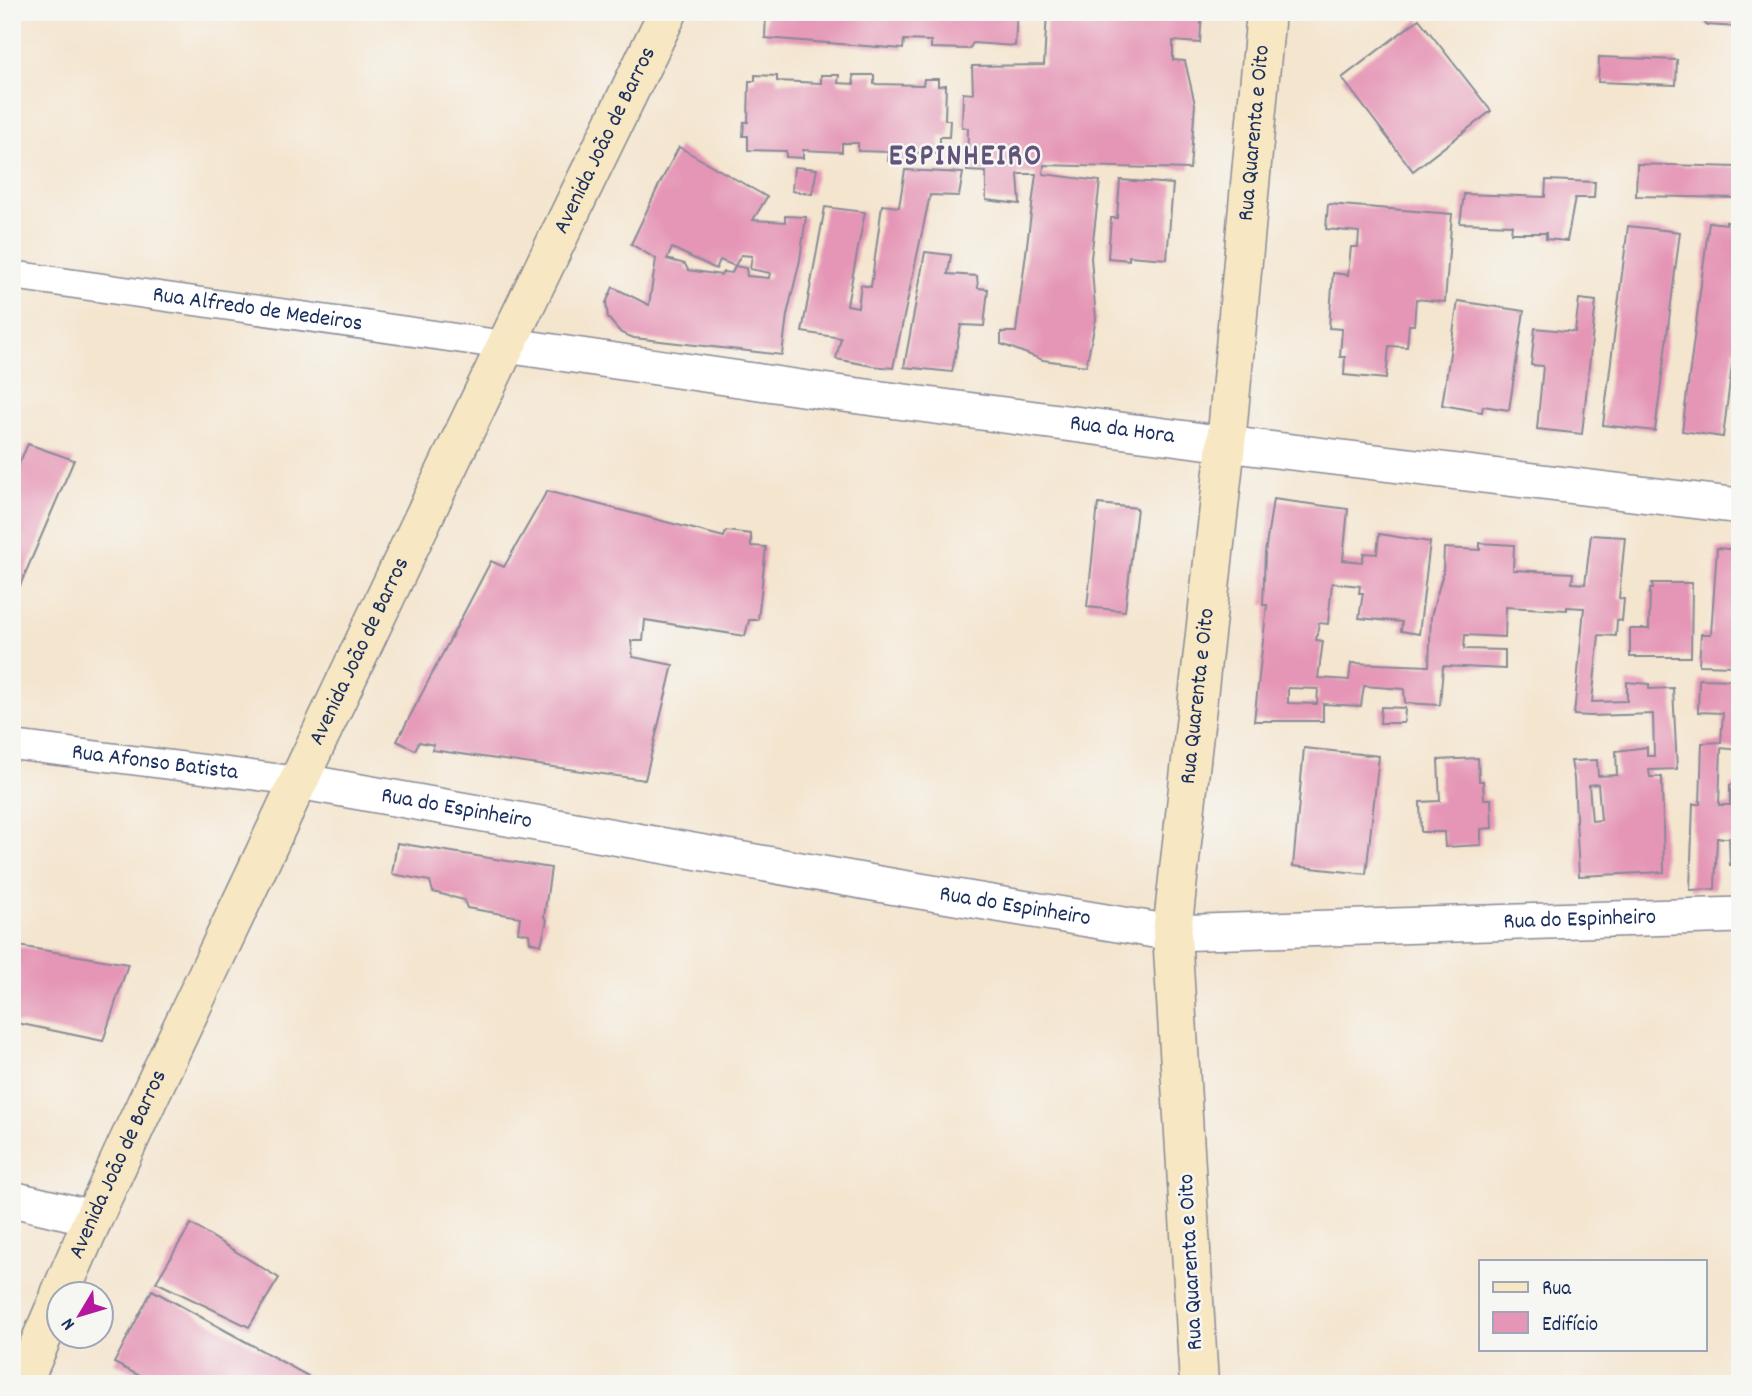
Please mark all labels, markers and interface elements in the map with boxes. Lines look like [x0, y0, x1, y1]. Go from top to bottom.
street label: Avenida João de Barros [546, 41, 665, 240]
street label: Rua Quarenta e Oito [1230, 44, 1279, 223]
district label: ESPINHEIRO [889, 137, 1043, 180]
street label: Rua Alfredo de Medeiros [150, 279, 365, 341]
street label: Rua da Hora [1068, 407, 1178, 454]
street label: Avenida João de Barros [301, 552, 419, 751]
street label: Rua Quarenta e Oito [1172, 607, 1224, 786]
street label: Rua Afonso Batista [70, 736, 241, 790]
street label: Rua do Espinheiro [378, 780, 535, 839]
street label: Rua do Espinheiro [937, 878, 1093, 936]
street label: Rua do Espinheiro [1503, 901, 1657, 939]
street label: Avenida João de Barros [61, 1065, 176, 1264]
street label: Rua Quarenta e Oito [1171, 1173, 1213, 1351]
legend [1479, 1260, 1706, 1350]
text: Rua [1542, 1275, 1572, 1305]
north arrow [46, 1280, 116, 1350]
text: N [56, 1311, 83, 1335]
text: Edifício [1542, 1311, 1598, 1341]

